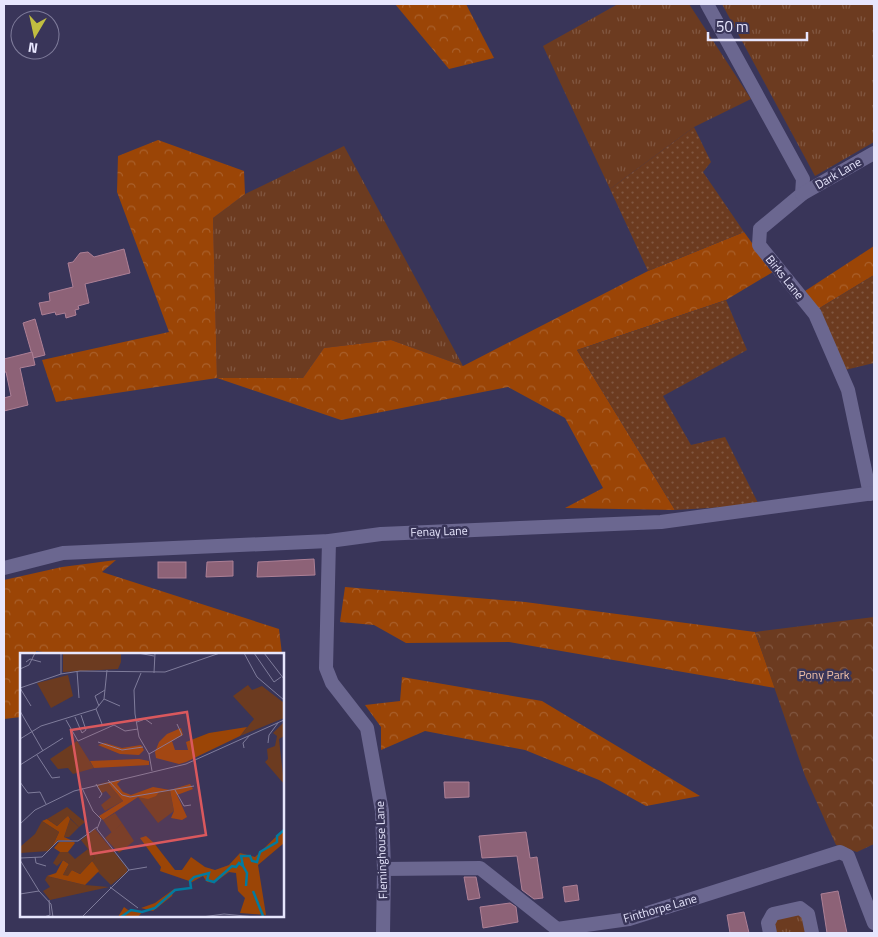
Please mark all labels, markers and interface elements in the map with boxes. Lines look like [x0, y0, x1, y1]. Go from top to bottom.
north arrow [10, 10, 60, 60]
scale bar [708, 10, 807, 42]
text: 50 m [716, 15, 749, 38]
text: N [26, 37, 39, 59]
street label: Dark Lane [811, 152, 865, 194]
street label: Birks Lane [761, 251, 809, 303]
street label: Fenay Lane [410, 521, 468, 541]
inset map [20, 653, 284, 917]
park label: Pony Park [798, 665, 850, 684]
street label: Fleminghouse Lane [370, 801, 392, 899]
street label: Finthorpe Lane [621, 888, 699, 928]

